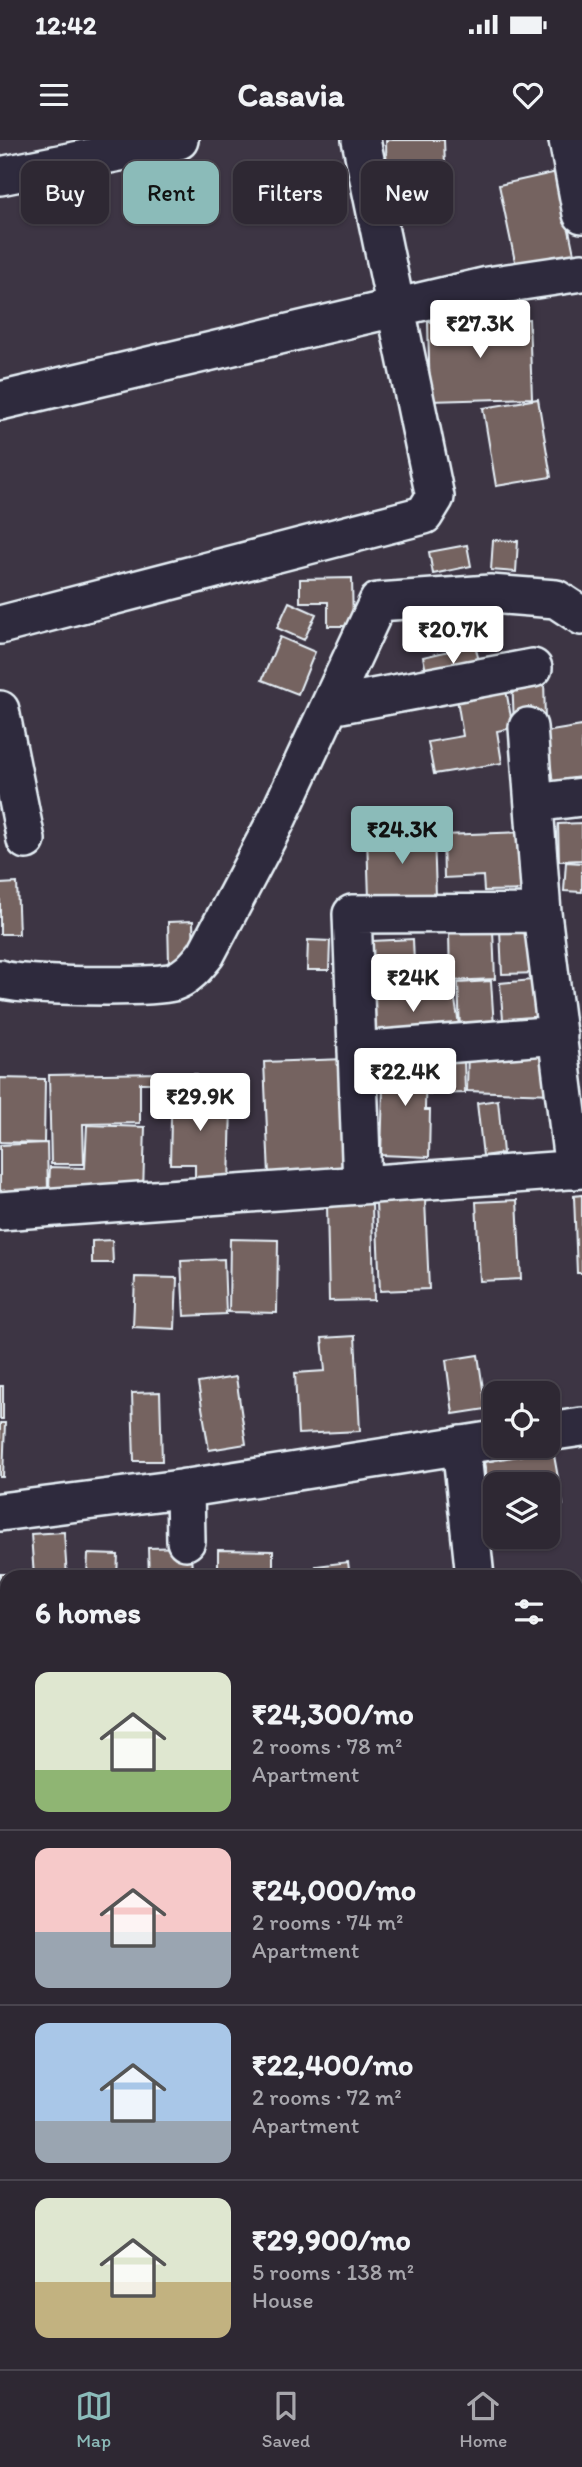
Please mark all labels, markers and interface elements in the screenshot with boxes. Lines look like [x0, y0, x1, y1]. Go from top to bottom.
text: 12:42 [35, 9, 96, 41]
icon: menu [35, 76, 73, 114]
text: Casavia [238, 76, 344, 114]
icon: heart [509, 76, 547, 114]
chip: Buy [21, 161, 109, 224]
chip: Rent [123, 161, 219, 224]
chip: Filters [233, 161, 347, 224]
chip: New [361, 161, 453, 224]
pin: ₹27.3K [423, 300, 537, 360]
text: ₹27.3K [446, 309, 514, 337]
pin: ₹20.7K [396, 606, 510, 666]
text: ₹20.7K [418, 615, 488, 643]
pin: ₹24.3K [345, 806, 459, 866]
text: ₹24.3K [367, 815, 437, 843]
pin: ₹24K [372, 954, 454, 1014]
text: ₹24K [387, 963, 439, 991]
pin: ₹22.4K [348, 1048, 462, 1108]
text: ₹22.4K [370, 1057, 440, 1085]
pin: ₹29.9K [143, 1074, 257, 1133]
text: ₹29.9K [166, 1082, 234, 1110]
map controls [483, 1381, 560, 1549]
button: locate [483, 1381, 560, 1458]
button: layers [483, 1472, 560, 1549]
icon: filters [510, 1593, 548, 1631]
text: 6 homes [35, 1594, 141, 1631]
text: ₹24,300/mo [252, 1695, 414, 1732]
icon: home [91, 1700, 175, 1784]
text: 2 rooms · 78 m² [252, 1732, 402, 1760]
text: Apartment [252, 1760, 359, 1788]
text: ₹24,000/mo [252, 1871, 416, 1908]
icon: home [91, 1876, 175, 1960]
text: 2 rooms · 74 m² [252, 1908, 404, 1936]
text: Apartment [252, 1936, 359, 1964]
text: ₹22,400/mo [252, 2046, 413, 2083]
icon: home [91, 2051, 175, 2135]
text: 2 rooms · 72 m² [252, 2083, 402, 2111]
text: Apartment [252, 2111, 359, 2139]
text: ₹29,900/mo [252, 2221, 411, 2258]
icon: home [91, 2226, 175, 2310]
text: 5 rooms · 138 m² [252, 2258, 414, 2286]
text: House [252, 2286, 314, 2314]
tab: Map [75, 2387, 113, 2452]
tab: Saved [262, 2387, 310, 2452]
tab: Home [459, 2387, 507, 2452]

